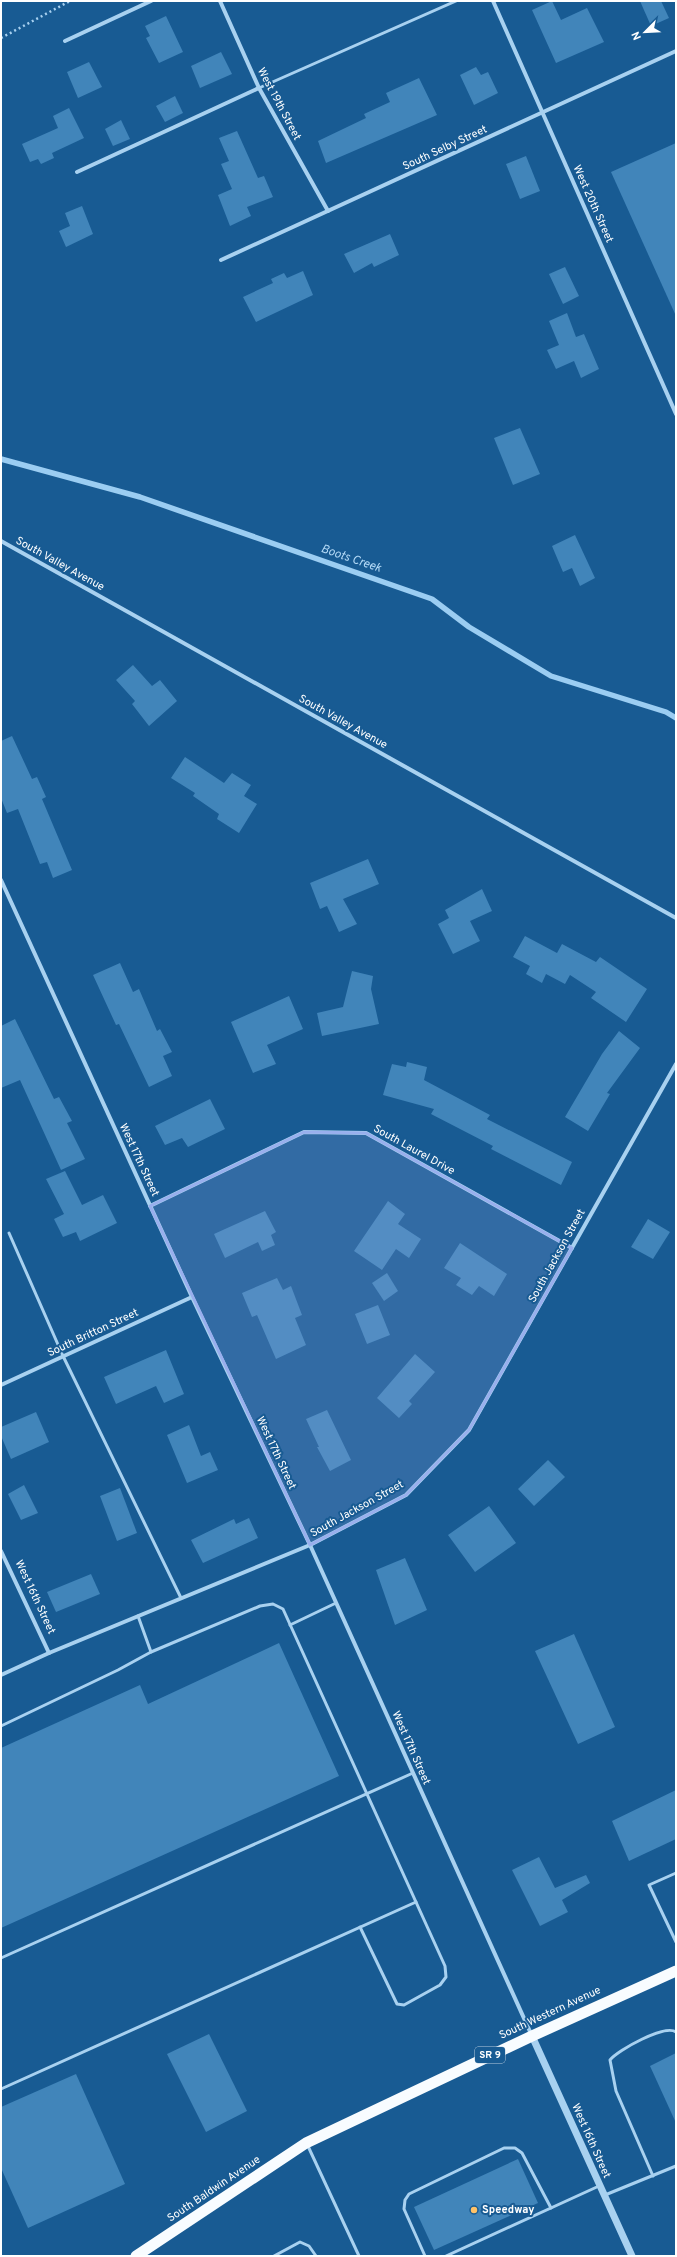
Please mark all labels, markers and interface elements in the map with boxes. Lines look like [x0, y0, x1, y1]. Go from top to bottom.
north arrow [625, 12, 665, 52]
text: N [629, 29, 645, 42]
street label: West 19th Street [254, 65, 304, 143]
street label: South Selby Street [401, 122, 489, 174]
street label: West 20th Street [570, 163, 616, 245]
street label: South Valley Avenue [13, 534, 107, 594]
water label: Boots Creek [319, 541, 384, 577]
street label: South Valley Avenue [296, 692, 390, 752]
street label: West 17th Street [116, 1121, 162, 1199]
street label: South Laurel Drive [371, 1122, 457, 1178]
street label: South Jackson Street [525, 1207, 589, 1305]
street label: South Britton Street [45, 1306, 141, 1360]
street label: West 17th Street [253, 1414, 299, 1492]
street label: South Jackson Street [308, 1477, 406, 1541]
street label: West 16th Street [12, 1558, 58, 1636]
street label: West 17th Street [389, 1709, 433, 1787]
street label: South Western Avenue [497, 1983, 603, 2043]
road number: SR 9 [475, 2047, 505, 2063]
street label: West 16th Street [568, 2101, 614, 2181]
street label: South Baldwin Avenue [165, 2153, 263, 2225]
place label: Speedway [482, 2203, 535, 2217]
marker: Speedway [469, 2205, 479, 2215]

